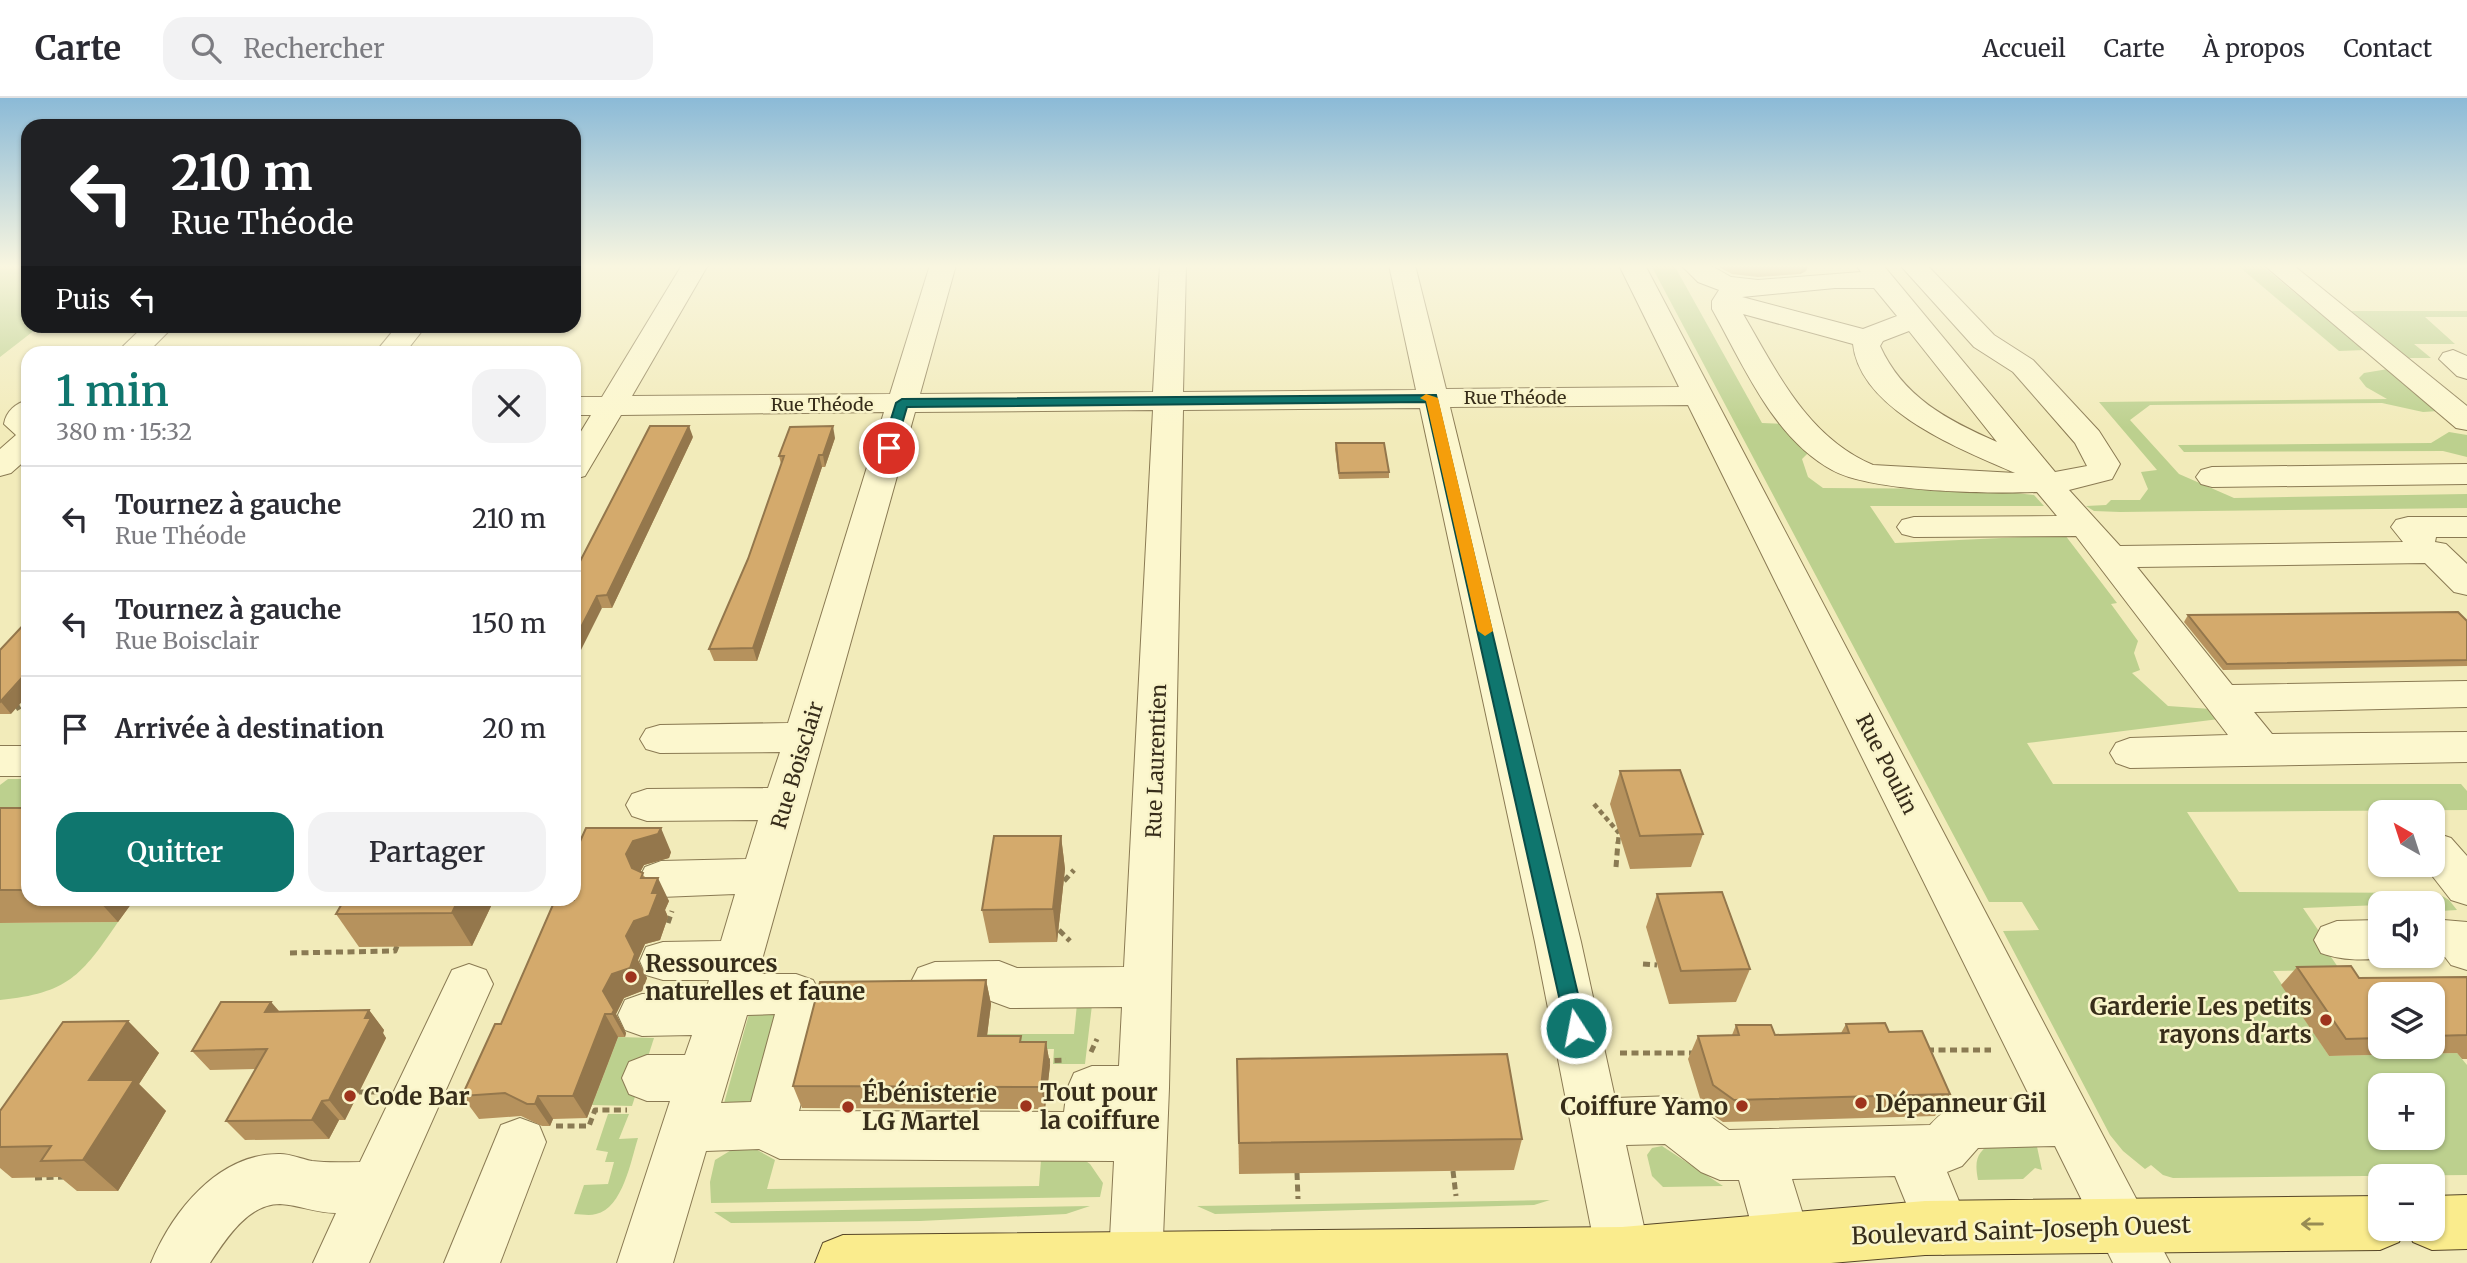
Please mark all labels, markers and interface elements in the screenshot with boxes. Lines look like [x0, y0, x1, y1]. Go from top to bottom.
search box [163, 17, 653, 80]
text: Carte [35, 28, 121, 69]
icon: search [187, 29, 225, 67]
text: Rechercher [243, 32, 385, 65]
text: Accueil [1982, 33, 2066, 64]
text: Carte [2104, 33, 2165, 64]
text: À propos [2203, 33, 2305, 64]
text: Contact [2343, 33, 2432, 64]
text: 210 m [171, 142, 312, 203]
icon: left [56, 147, 147, 238]
text: Rue Théode [171, 203, 353, 243]
icon: left [124, 280, 162, 318]
text: Puis [56, 283, 110, 316]
text: 1 min [56, 365, 169, 417]
button: close [472, 369, 546, 443]
street label: Rue Théode [1464, 386, 1566, 409]
street label: Rue Théode [771, 393, 873, 416]
text: 380 m · 15:32 [56, 417, 192, 446]
pin [859, 418, 919, 478]
icon: arrive [870, 429, 908, 467]
text: Tournez à gauche [115, 488, 341, 521]
icon: left [56, 500, 94, 538]
text: 210 m [472, 502, 546, 535]
text: Rue Théode [115, 521, 246, 550]
text: Tournez à gauche [115, 593, 341, 626]
icon: left [56, 605, 94, 643]
text: 150 m [472, 607, 546, 640]
text: Rue Boisclair [115, 626, 259, 655]
street label: Rue Laurentien [1140, 683, 1172, 839]
street label: Rue Boisclair [765, 698, 829, 832]
street label: Rue Poulin [1850, 709, 1924, 819]
icon: arrive [56, 710, 94, 748]
text: Arrivée à destination [115, 712, 384, 745]
text: 20 m [482, 712, 546, 745]
north arrow [2368, 800, 2445, 877]
map controls [2368, 800, 2445, 1241]
button: Quitter [56, 812, 294, 892]
button: Partager [308, 812, 546, 892]
button: sound [2368, 891, 2445, 968]
place label: Ressources naturelles et faune [645, 948, 865, 1007]
marker: Ressources naturelles et faune [623, 969, 639, 985]
button: layers [2368, 982, 2445, 1059]
position arrow [1539, 991, 1613, 1065]
place label: Garderie Les petits rayons d'arts [2090, 991, 2312, 1050]
marker: Garderie Les petits rayons d'arts [2318, 1012, 2334, 1028]
button: + [2368, 1073, 2445, 1150]
place label: Ébénisterie LG Martel [862, 1077, 997, 1137]
place label: Tout pour la coiffure [1040, 1077, 1160, 1136]
place label: Code Bar [364, 1081, 470, 1112]
marker: Code Bar [342, 1088, 358, 1104]
place label: Dépanneur Gil [1875, 1088, 2046, 1119]
place label: Coiffure Yamo [1560, 1091, 1728, 1122]
marker: Dépanneur Gil [1853, 1095, 1869, 1111]
marker: Tout pour la coiffure [1018, 1098, 1034, 1114]
marker: Coiffure Yamo [1734, 1098, 1750, 1114]
marker: Ébénisterie LG Martel [840, 1099, 856, 1115]
button: − [2368, 1164, 2445, 1241]
street label: Boulevard Saint-Joseph Ouest [1851, 1209, 2192, 1251]
one-way arrow [2301, 1217, 2324, 1231]

